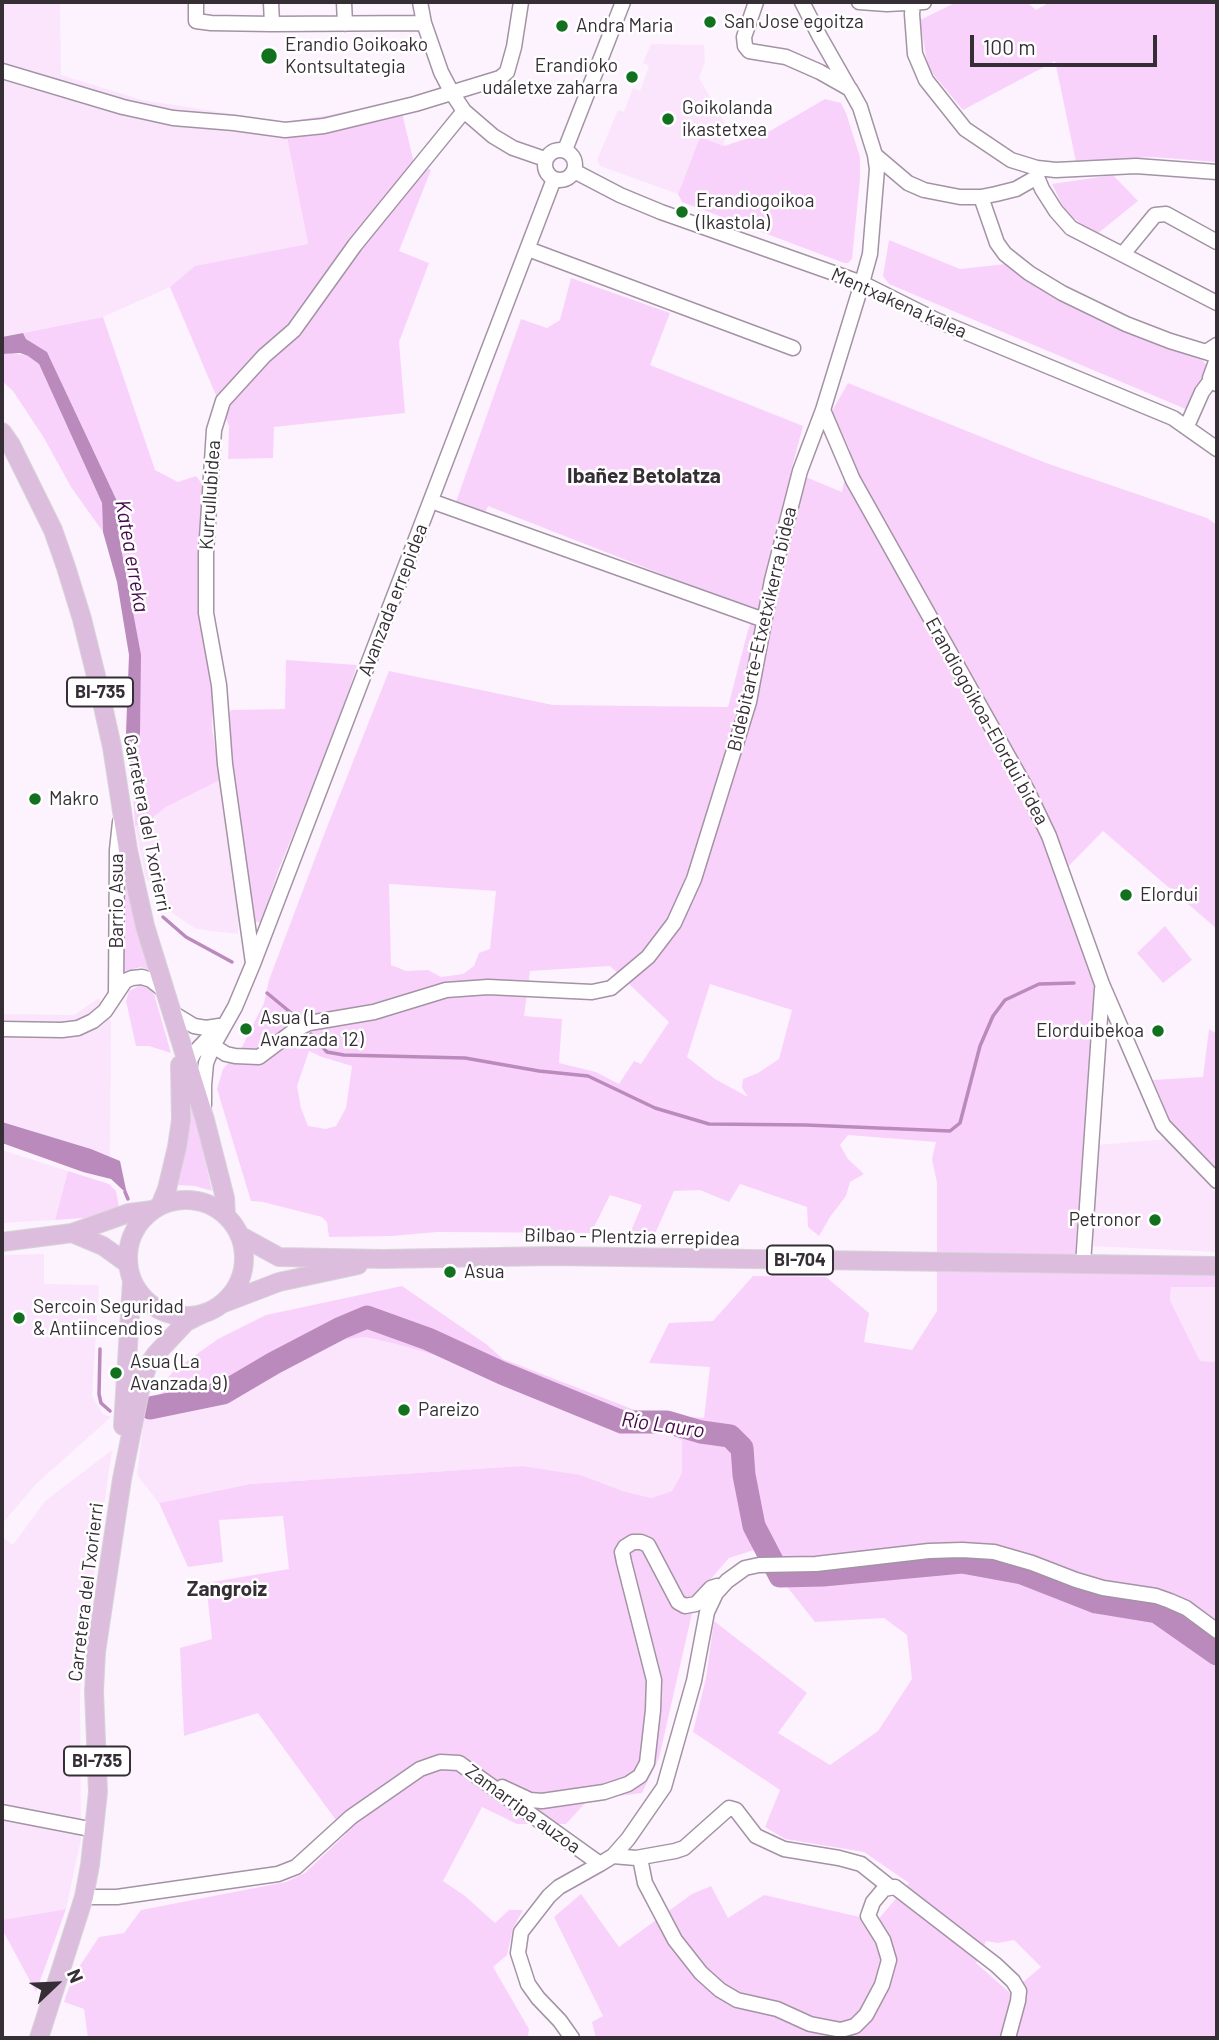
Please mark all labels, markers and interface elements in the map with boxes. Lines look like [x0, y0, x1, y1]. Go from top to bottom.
place label: San Jose egoitza [724, 11, 864, 33]
marker: San Jose egoitza [702, 14, 718, 30]
place label: Andra Maria [576, 15, 673, 37]
marker: Andra Maria [554, 18, 570, 34]
scale bar [974, 21, 1161, 65]
place label: Erandio Goikoako Kontsultategia [285, 34, 428, 78]
text: 100 m [983, 34, 1036, 59]
marker: Erandio Goikoako Kontsultategia [259, 46, 279, 66]
place label: Erandioko udaletxe zaharra [482, 55, 618, 99]
marker: Erandioko udaletxe zaharra [624, 69, 640, 85]
place label: Goikolanda ikastetxea [682, 97, 773, 141]
marker: Goikolanda ikastetxea [660, 111, 676, 127]
place label: Erandiogoikoa (Ikastola) [696, 190, 814, 234]
marker: Erandiogoikoa (Ikastola) [674, 204, 690, 220]
street label: Mentxakena kalea [828, 263, 970, 343]
street label: Kurrullubidea [195, 439, 225, 551]
district label: Ibañez Betolatza [567, 463, 721, 489]
water label: Katea erreka [110, 498, 154, 614]
street label: Bidebitarte-Etxetxikerra bidea [723, 504, 801, 754]
street label: Avanzada errepidea [353, 521, 433, 679]
street label: Erandiogoikoa-Elordui bidea [920, 613, 1054, 829]
road number: BI-735 [67, 678, 133, 706]
street label: Carretera del Txorierri [119, 732, 175, 914]
place label: Makro [49, 788, 99, 810]
marker: Makro [27, 791, 43, 807]
street label: Barrio Asua [106, 854, 128, 948]
place label: Elordui [1140, 884, 1198, 906]
marker: Elordui [1118, 887, 1134, 903]
place label: Asua (La Avanzada 12) [260, 1007, 364, 1051]
place label: Elorduibekoa [1036, 1020, 1144, 1042]
marker: Asua (La Avanzada 12) [238, 1021, 254, 1037]
marker: Elorduibekoa [1150, 1023, 1166, 1039]
place label: Petronor [1069, 1209, 1141, 1231]
marker: Petronor [1147, 1212, 1163, 1228]
street label: Bilbao - Plentzia errepidea [524, 1224, 740, 1250]
road number: BI-704 [767, 1246, 833, 1274]
place label: Asua [464, 1261, 505, 1283]
marker: Asua [442, 1264, 458, 1280]
place label: Sercoin Seguridad & Antiincendios [33, 1296, 184, 1340]
marker: Sercoin Seguridad & Antiincendios [11, 1310, 27, 1326]
place label: Asua (La Avanzada 9) [130, 1351, 227, 1395]
marker: Asua (La Avanzada 9) [108, 1365, 124, 1381]
place label: Pareizo [418, 1399, 480, 1421]
marker: Pareizo [396, 1402, 412, 1418]
water label: Río Lauro [620, 1407, 706, 1443]
street label: Carretera del Txorierri [64, 1501, 108, 1683]
district label: Zangroiz [187, 1576, 267, 1602]
road number: BI-735 [64, 1746, 130, 1776]
street label: Zamarripa auzoa [461, 1760, 585, 1858]
north arrow [21, 1949, 91, 2019]
text: N [63, 1965, 89, 1986]

